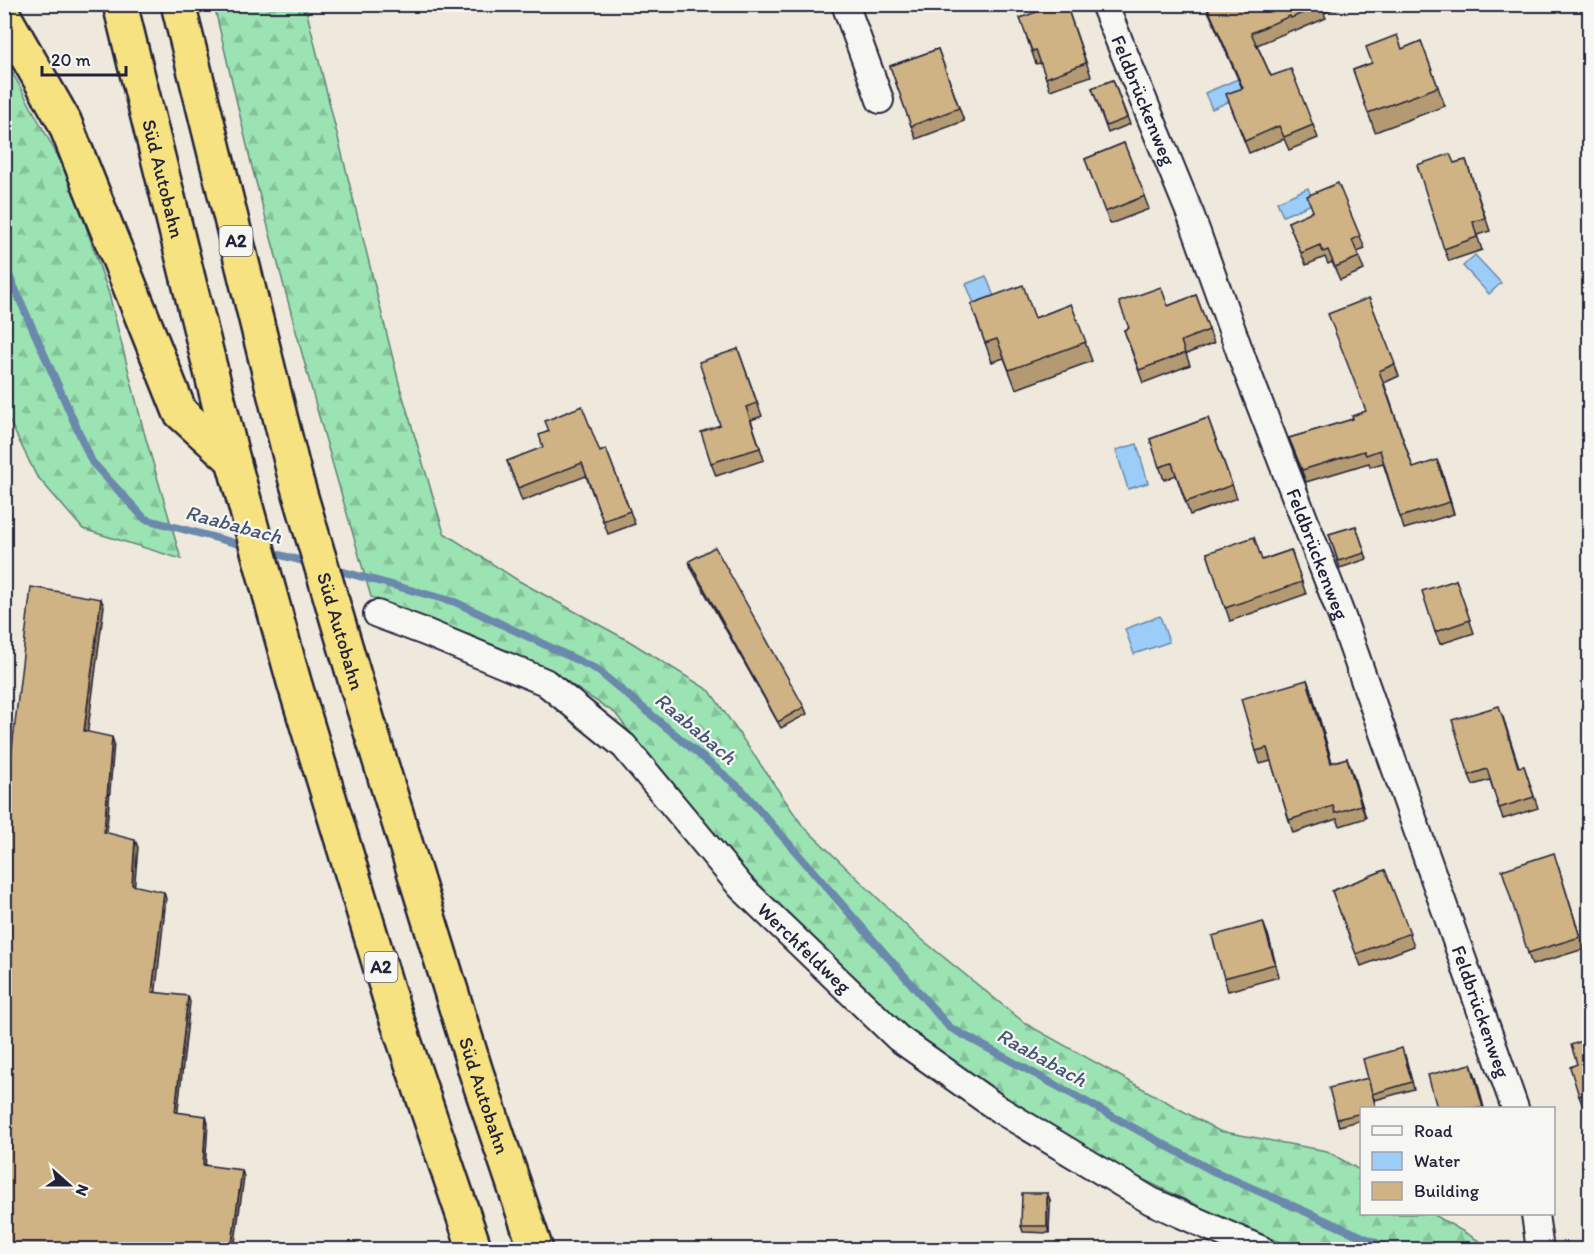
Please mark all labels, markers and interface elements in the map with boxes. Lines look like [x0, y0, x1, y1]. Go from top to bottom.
street label: Feldbrückenweg [1106, 31, 1181, 170]
scale bar [42, 39, 126, 77]
text: 20 m [51, 49, 91, 71]
street label: Süd Autobahn [137, 117, 190, 241]
road number: A2 [220, 226, 252, 256]
street label: Feldbrückenweg [1281, 485, 1354, 624]
water label: Raababach [183, 499, 286, 549]
street label: Süd Autobahn [312, 569, 370, 693]
water label: Raababach [650, 687, 742, 770]
street label: Werchfeldweg [752, 897, 857, 999]
street label: Feldbrückenweg [1447, 942, 1516, 1082]
road number: A2 [364, 952, 398, 982]
water label: Raababach [993, 1022, 1092, 1092]
street label: Süd Autobahn [454, 1034, 515, 1157]
legend [1360, 1107, 1555, 1215]
text: Road [1414, 1120, 1453, 1142]
text: Water [1414, 1150, 1460, 1172]
north arrow [39, 1155, 99, 1215]
text: Building [1414, 1180, 1480, 1202]
text: N [72, 1182, 93, 1199]

